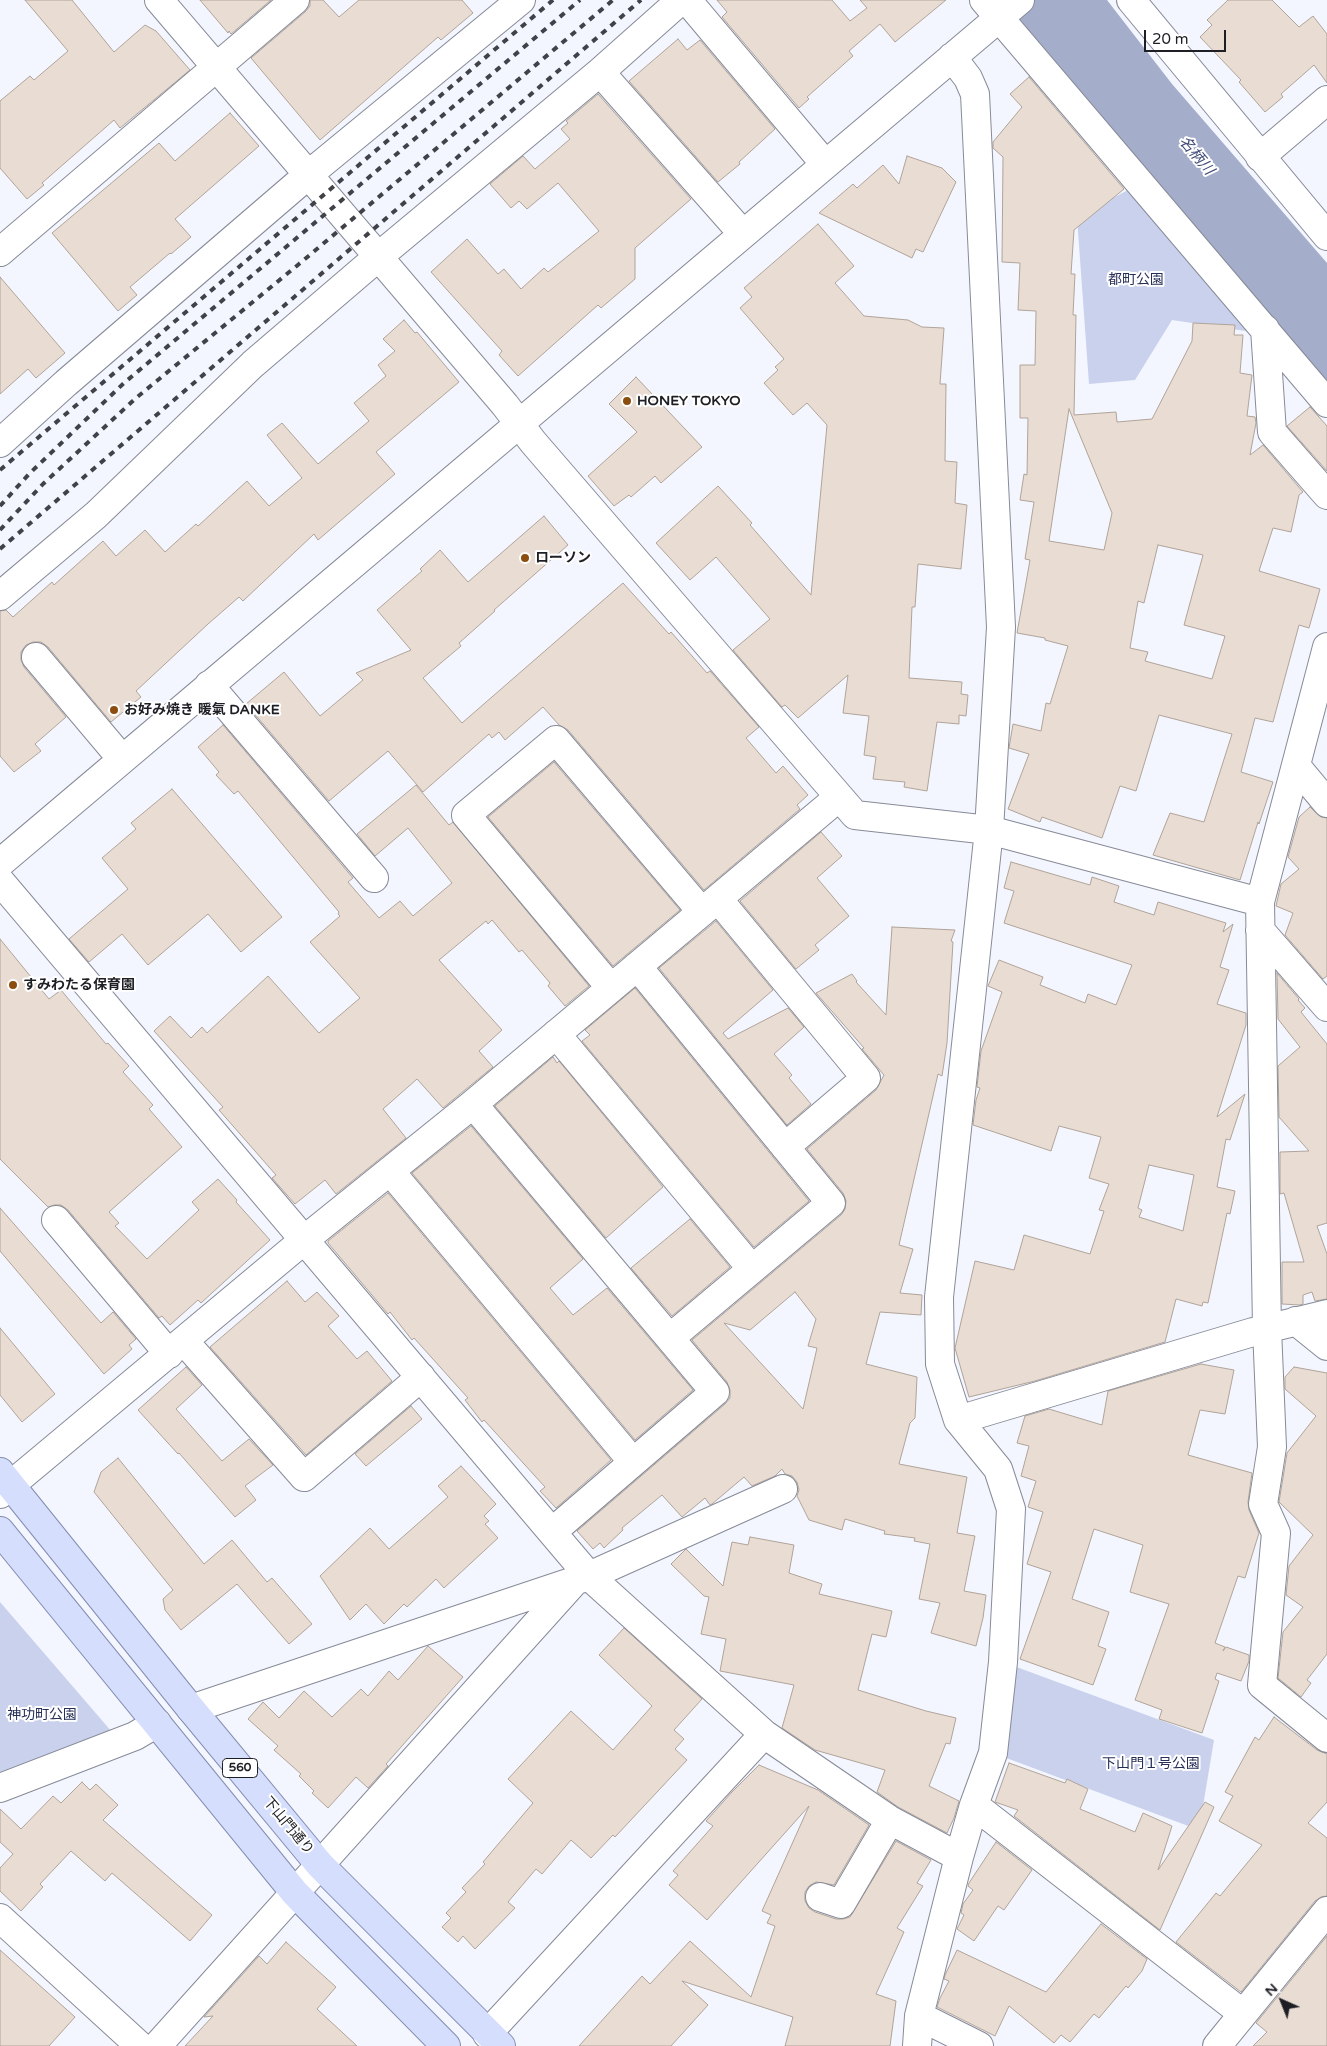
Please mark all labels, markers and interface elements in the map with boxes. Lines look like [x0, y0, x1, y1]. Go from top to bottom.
scale bar [1147, 20, 1230, 52]
text: 20 m [1152, 30, 1189, 48]
water label: 名柄川 [1175, 133, 1217, 179]
park label: 都町公園 [1108, 272, 1164, 288]
place label: HONEY TOKYO [637, 393, 741, 409]
marker: HONEY TOKYO [621, 395, 633, 407]
place label: ローソン [535, 550, 591, 566]
marker: ローソン [519, 552, 531, 564]
place label: お好み焼き 暖氣 DANKE [124, 702, 280, 718]
marker: お好み焼き 暖氣 DANKE [108, 704, 120, 716]
place label: すみわたる保育園 [23, 977, 135, 993]
marker: すみわたる保育園 [7, 979, 19, 991]
park label: 神功町公園 [7, 1707, 77, 1723]
park label: 下山門１号公園 [1102, 1756, 1200, 1772]
road number: 560 [222, 1759, 258, 1778]
street label: 下山門通り [259, 1794, 317, 1858]
north arrow [1257, 1976, 1307, 2026]
text: N [1261, 1980, 1281, 2000]

